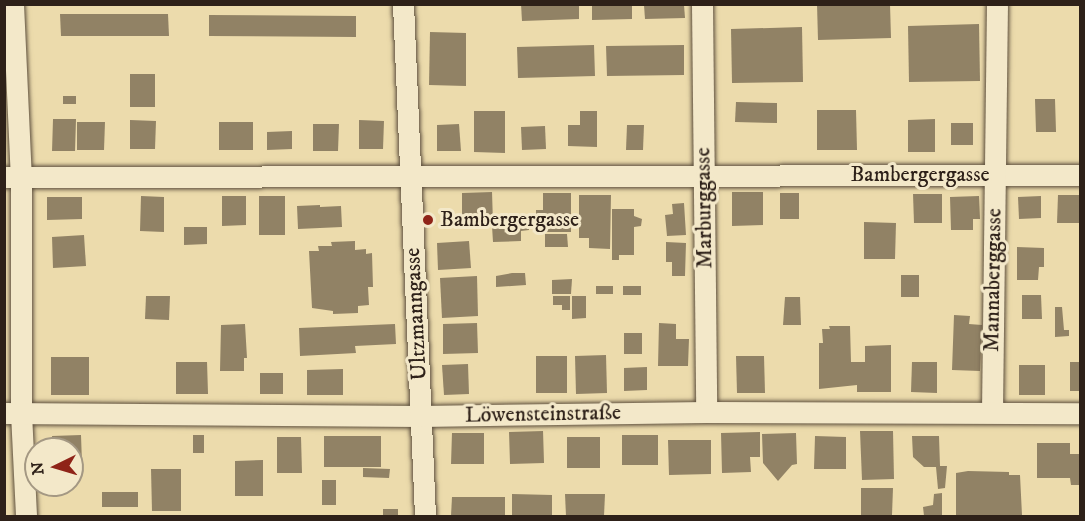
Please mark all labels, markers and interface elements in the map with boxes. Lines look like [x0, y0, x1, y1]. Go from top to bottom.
street label: Marburggasse [690, 147, 718, 269]
street label: Bambergergasse [850, 162, 990, 188]
place label: Bambergergasse [440, 207, 579, 233]
street label: Mannaberggasse [979, 208, 1007, 352]
marker: Bambergergasse [421, 213, 435, 227]
street label: Ultzmanngasse [399, 247, 433, 381]
street label: Löwensteinstraße [465, 399, 621, 429]
north arrow [24, 437, 84, 497]
text: N [28, 461, 49, 476]

